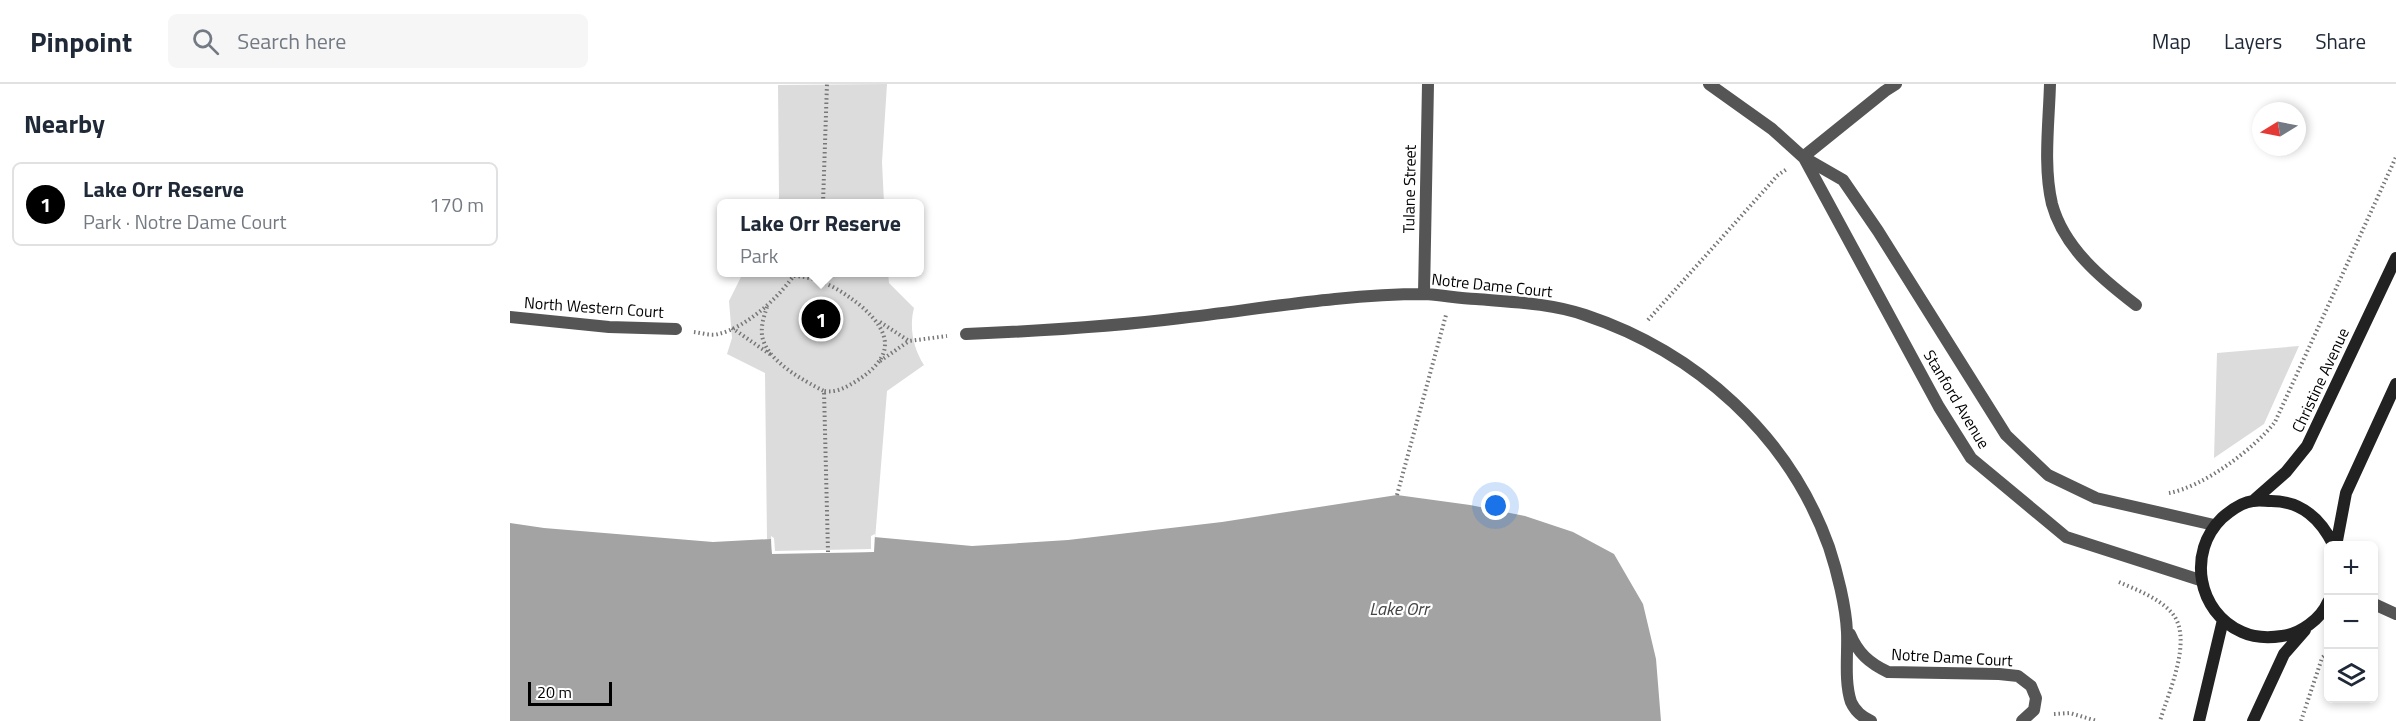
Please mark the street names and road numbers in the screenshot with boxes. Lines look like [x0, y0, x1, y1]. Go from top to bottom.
street label: Tulane Street [1396, 144, 1422, 234]
street label: Notre Dame Court [1430, 267, 1554, 303]
street label: North Western Court [523, 290, 665, 324]
street label: Christine Avenue [2285, 324, 2355, 436]
street label: Stanford Avenue [1918, 345, 1996, 453]
street label: Notre Dame Court [1891, 642, 2014, 672]

